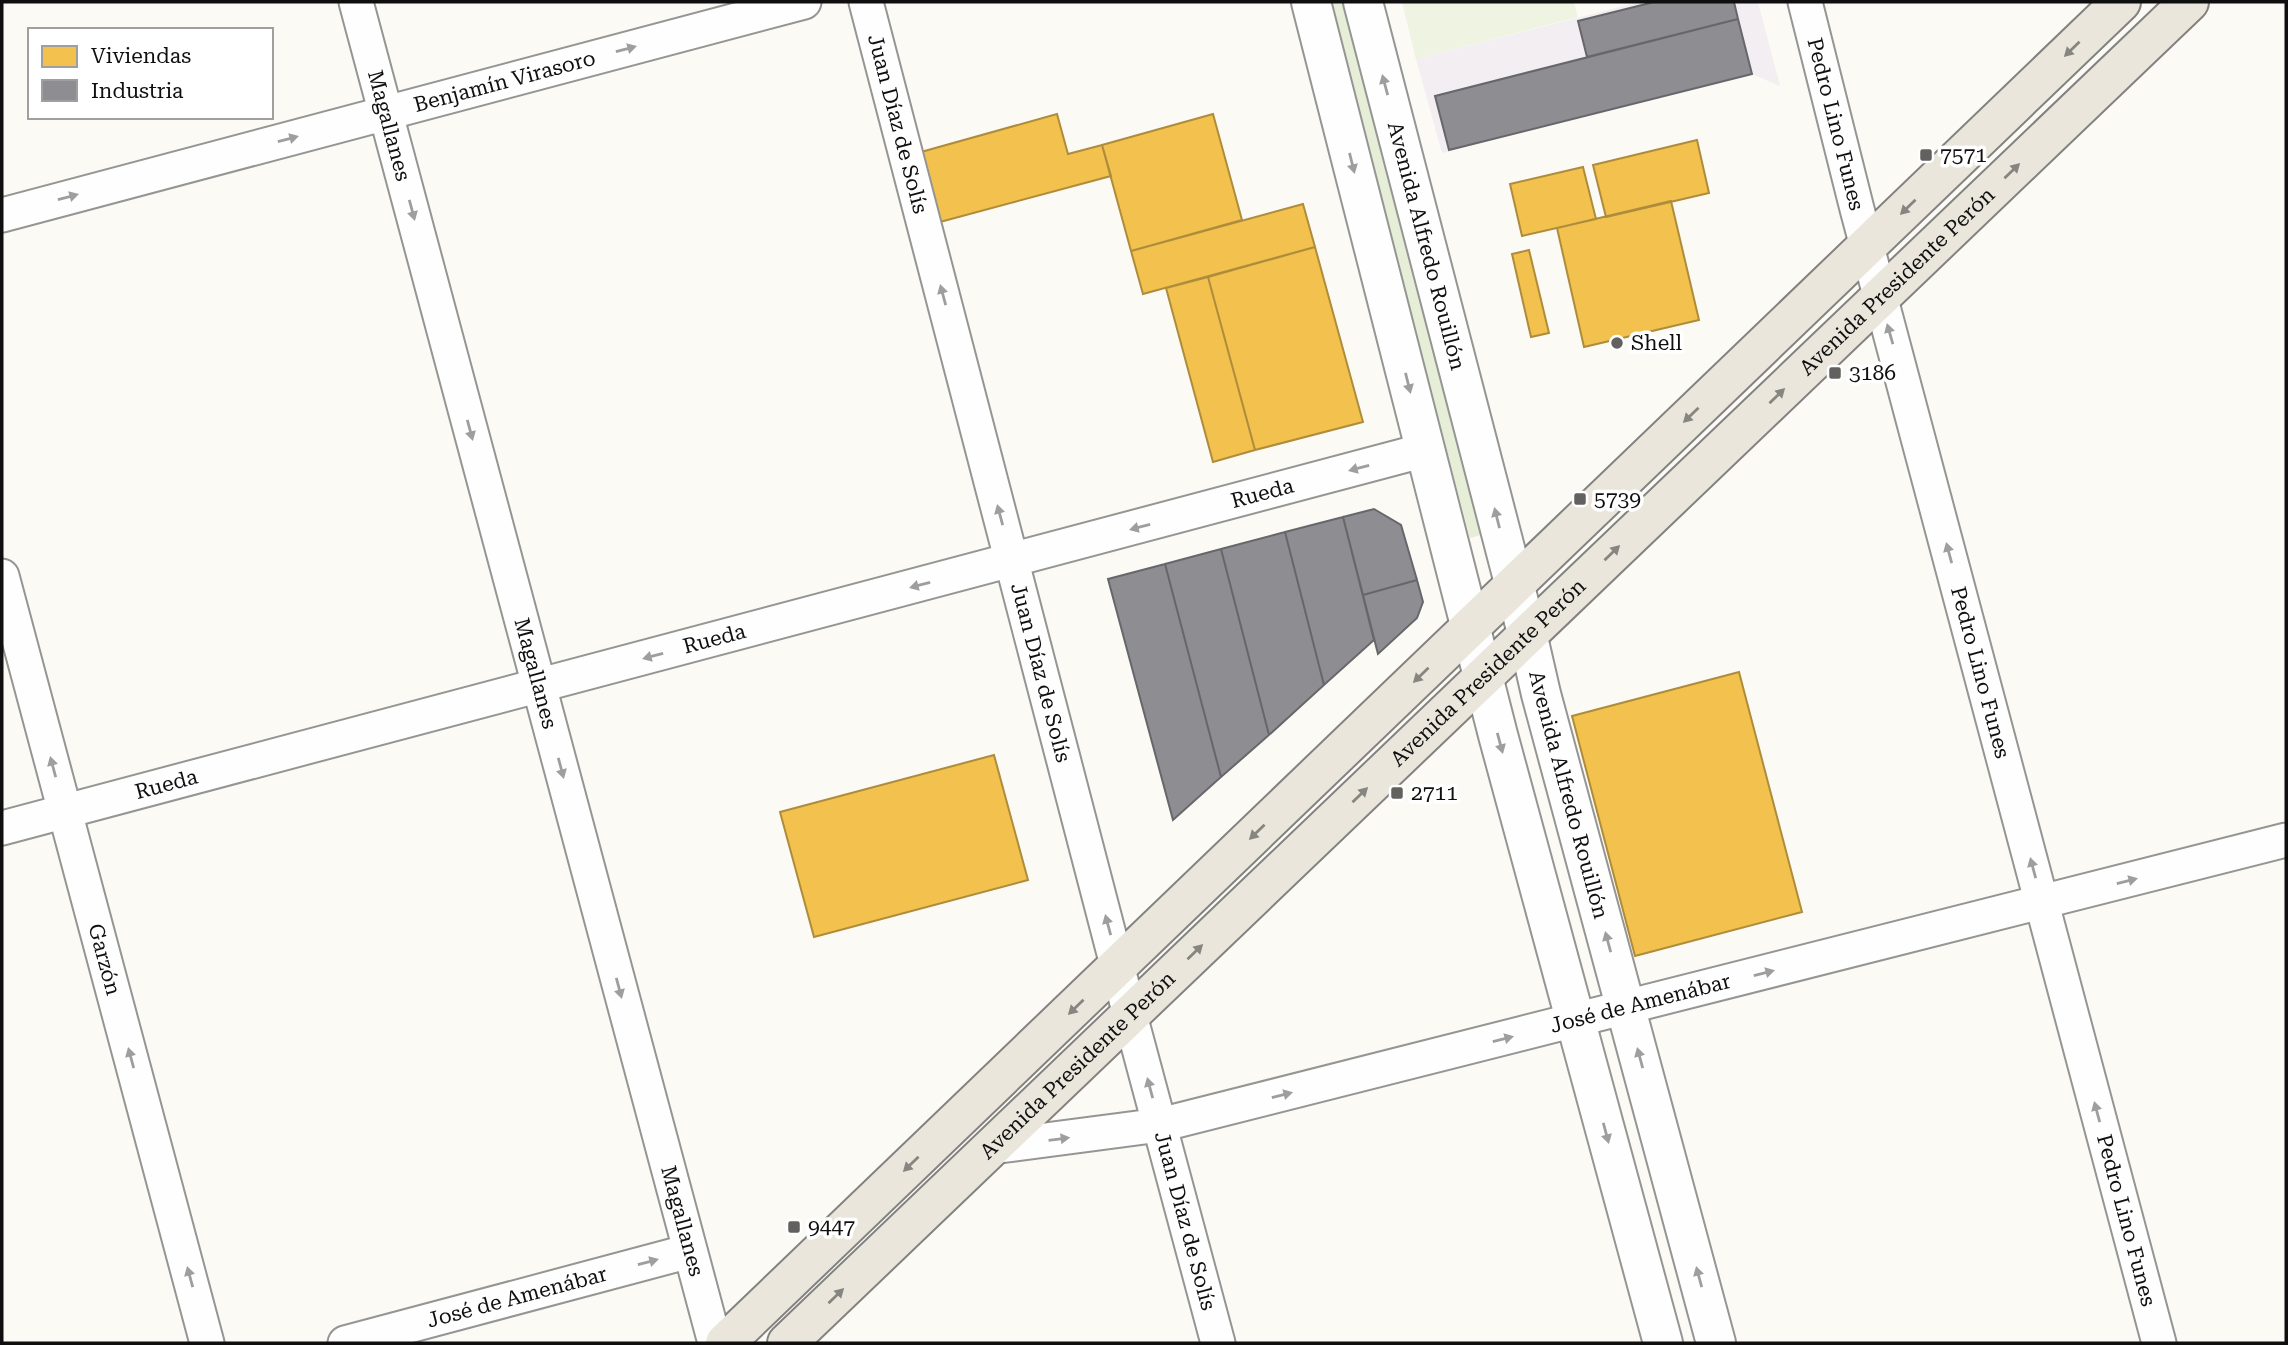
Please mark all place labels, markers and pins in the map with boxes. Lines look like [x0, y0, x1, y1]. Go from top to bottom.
place label: 7571 [1940, 143, 1987, 167]
marker: 7571 [1918, 147, 1934, 163]
place label: Shell [1631, 331, 1682, 355]
marker: Shell [1609, 335, 1625, 351]
place label: 3186 [1849, 361, 1896, 385]
marker: 3186 [1827, 365, 1843, 381]
place label: 5739 [1594, 487, 1641, 511]
marker: 5739 [1572, 491, 1588, 507]
place label: 2711 [1411, 781, 1458, 805]
marker: 2711 [1389, 785, 1405, 801]
place label: 9447 [808, 1215, 855, 1239]
marker: 9447 [786, 1219, 802, 1235]

